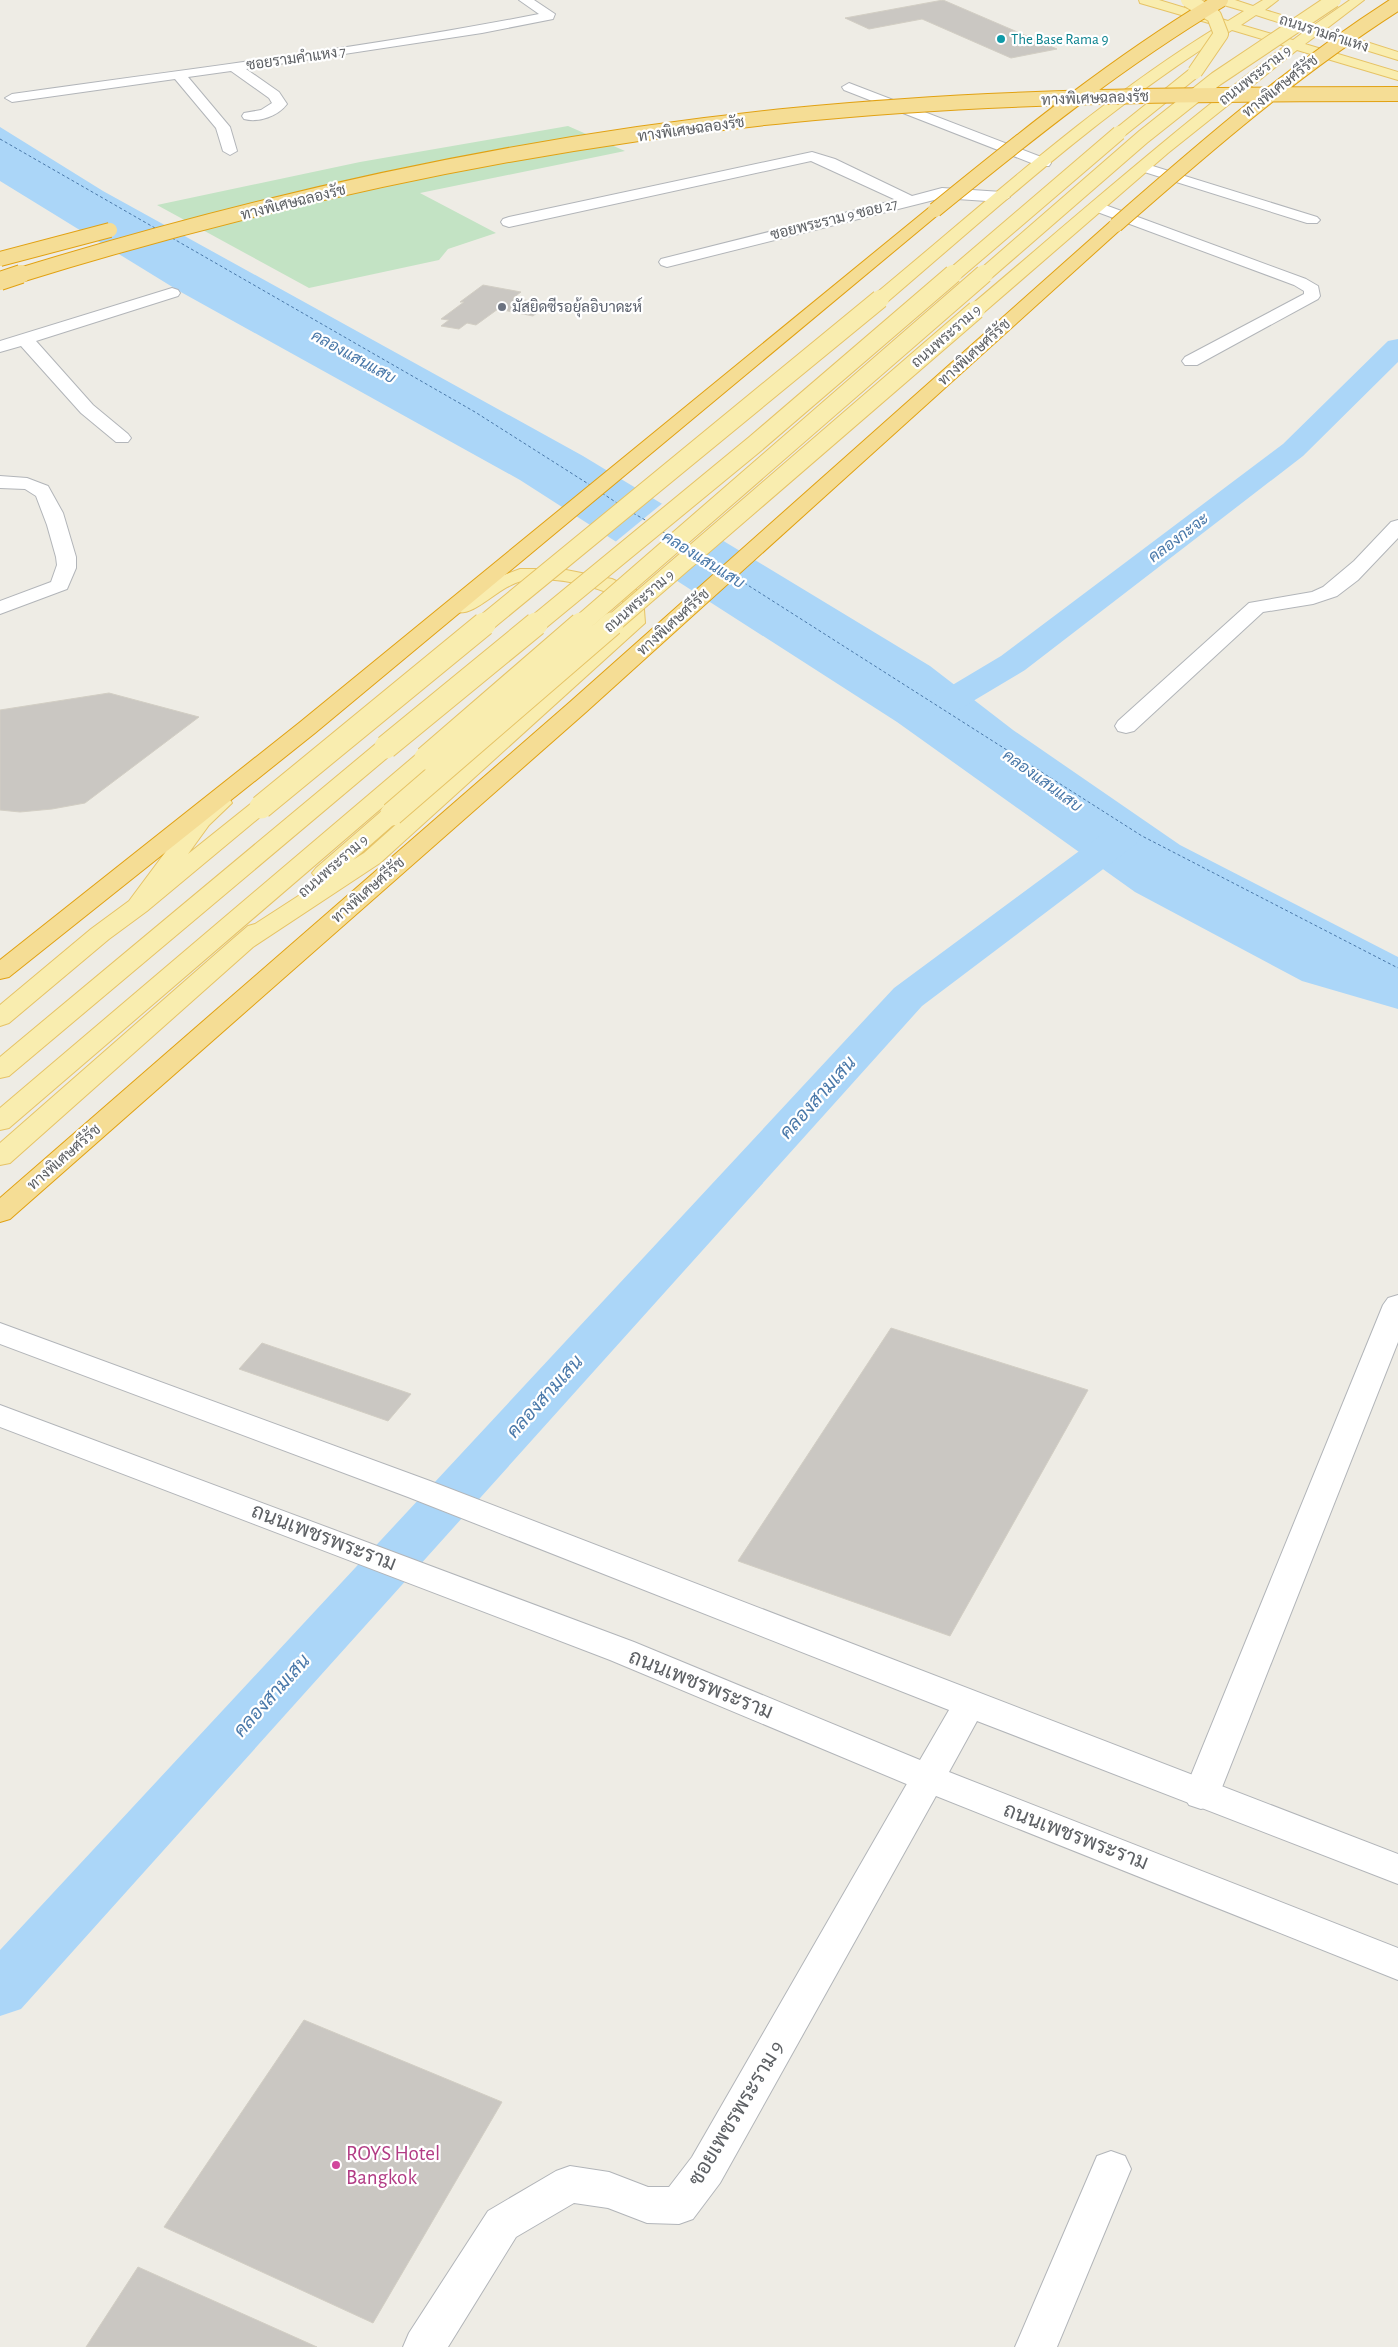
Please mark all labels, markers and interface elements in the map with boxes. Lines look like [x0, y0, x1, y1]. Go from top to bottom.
street label: ถนนรามคำแหง [1277, 10, 1371, 55]
place label: The Base Rama 9 [1011, 32, 1109, 47]
marker: The Base Rama 9 [995, 33, 1007, 45]
street label: ซอยรามคำแหง 7 [245, 42, 347, 73]
street label: ถนนพระราม 9 [1216, 43, 1294, 108]
street label: ทางพิเศษศรีรัช [1238, 50, 1321, 120]
street label: ทางพิเศษฉลองรัช [1041, 87, 1149, 108]
street label: ทางพิเศษฉลองรัช [636, 113, 745, 144]
street label: ทางพิเศษฉลองรัช [239, 180, 347, 223]
street label: ซอยพระราม 9 ซอย 27 [769, 196, 899, 243]
place label: มัสยิดซีรอยุ้ลอิบาดะห์ [512, 297, 642, 318]
marker: มัสยิดซีรอยุ้ลอิบาดะห์ [496, 301, 508, 313]
street label: ถนนพระราม 9 [909, 302, 984, 371]
street label: ทางพิเศษศรีรัช [933, 314, 1013, 388]
water label: คลองแสนแสบ [309, 327, 399, 387]
water label: คลองกะจะ [1146, 510, 1212, 565]
water label: คลองแสนแสบ [660, 528, 748, 592]
street label: ถนนพระราม 9 [602, 567, 677, 636]
street label: ทางพิเศษศรีรัช [632, 584, 712, 658]
water label: คลองแสนแสบ [1000, 747, 1085, 815]
street label: ถนนพระราม 9 [296, 832, 371, 901]
street label: ทางพิเศษศรีรัช [327, 853, 408, 926]
water label: คลองสามเสน [777, 1053, 860, 1143]
street label: ทางพิเศษศรีรัช [23, 1120, 104, 1193]
water label: คลองสามเสน [504, 1352, 587, 1442]
street label: ถนนเพชรพระราม [249, 1500, 399, 1575]
street label: ถนนเพชรพระราม [626, 1646, 776, 1723]
water label: คลองสามเสน [231, 1651, 314, 1741]
street label: ถนนเพชรพระราม [1001, 1799, 1151, 1874]
street label: ซอยเพชรพระราม 9 [685, 2037, 788, 2189]
place label: ROYS Hotel Bangkok [346, 2143, 440, 2188]
marker: ROYS Hotel Bangkok [330, 2159, 342, 2171]

